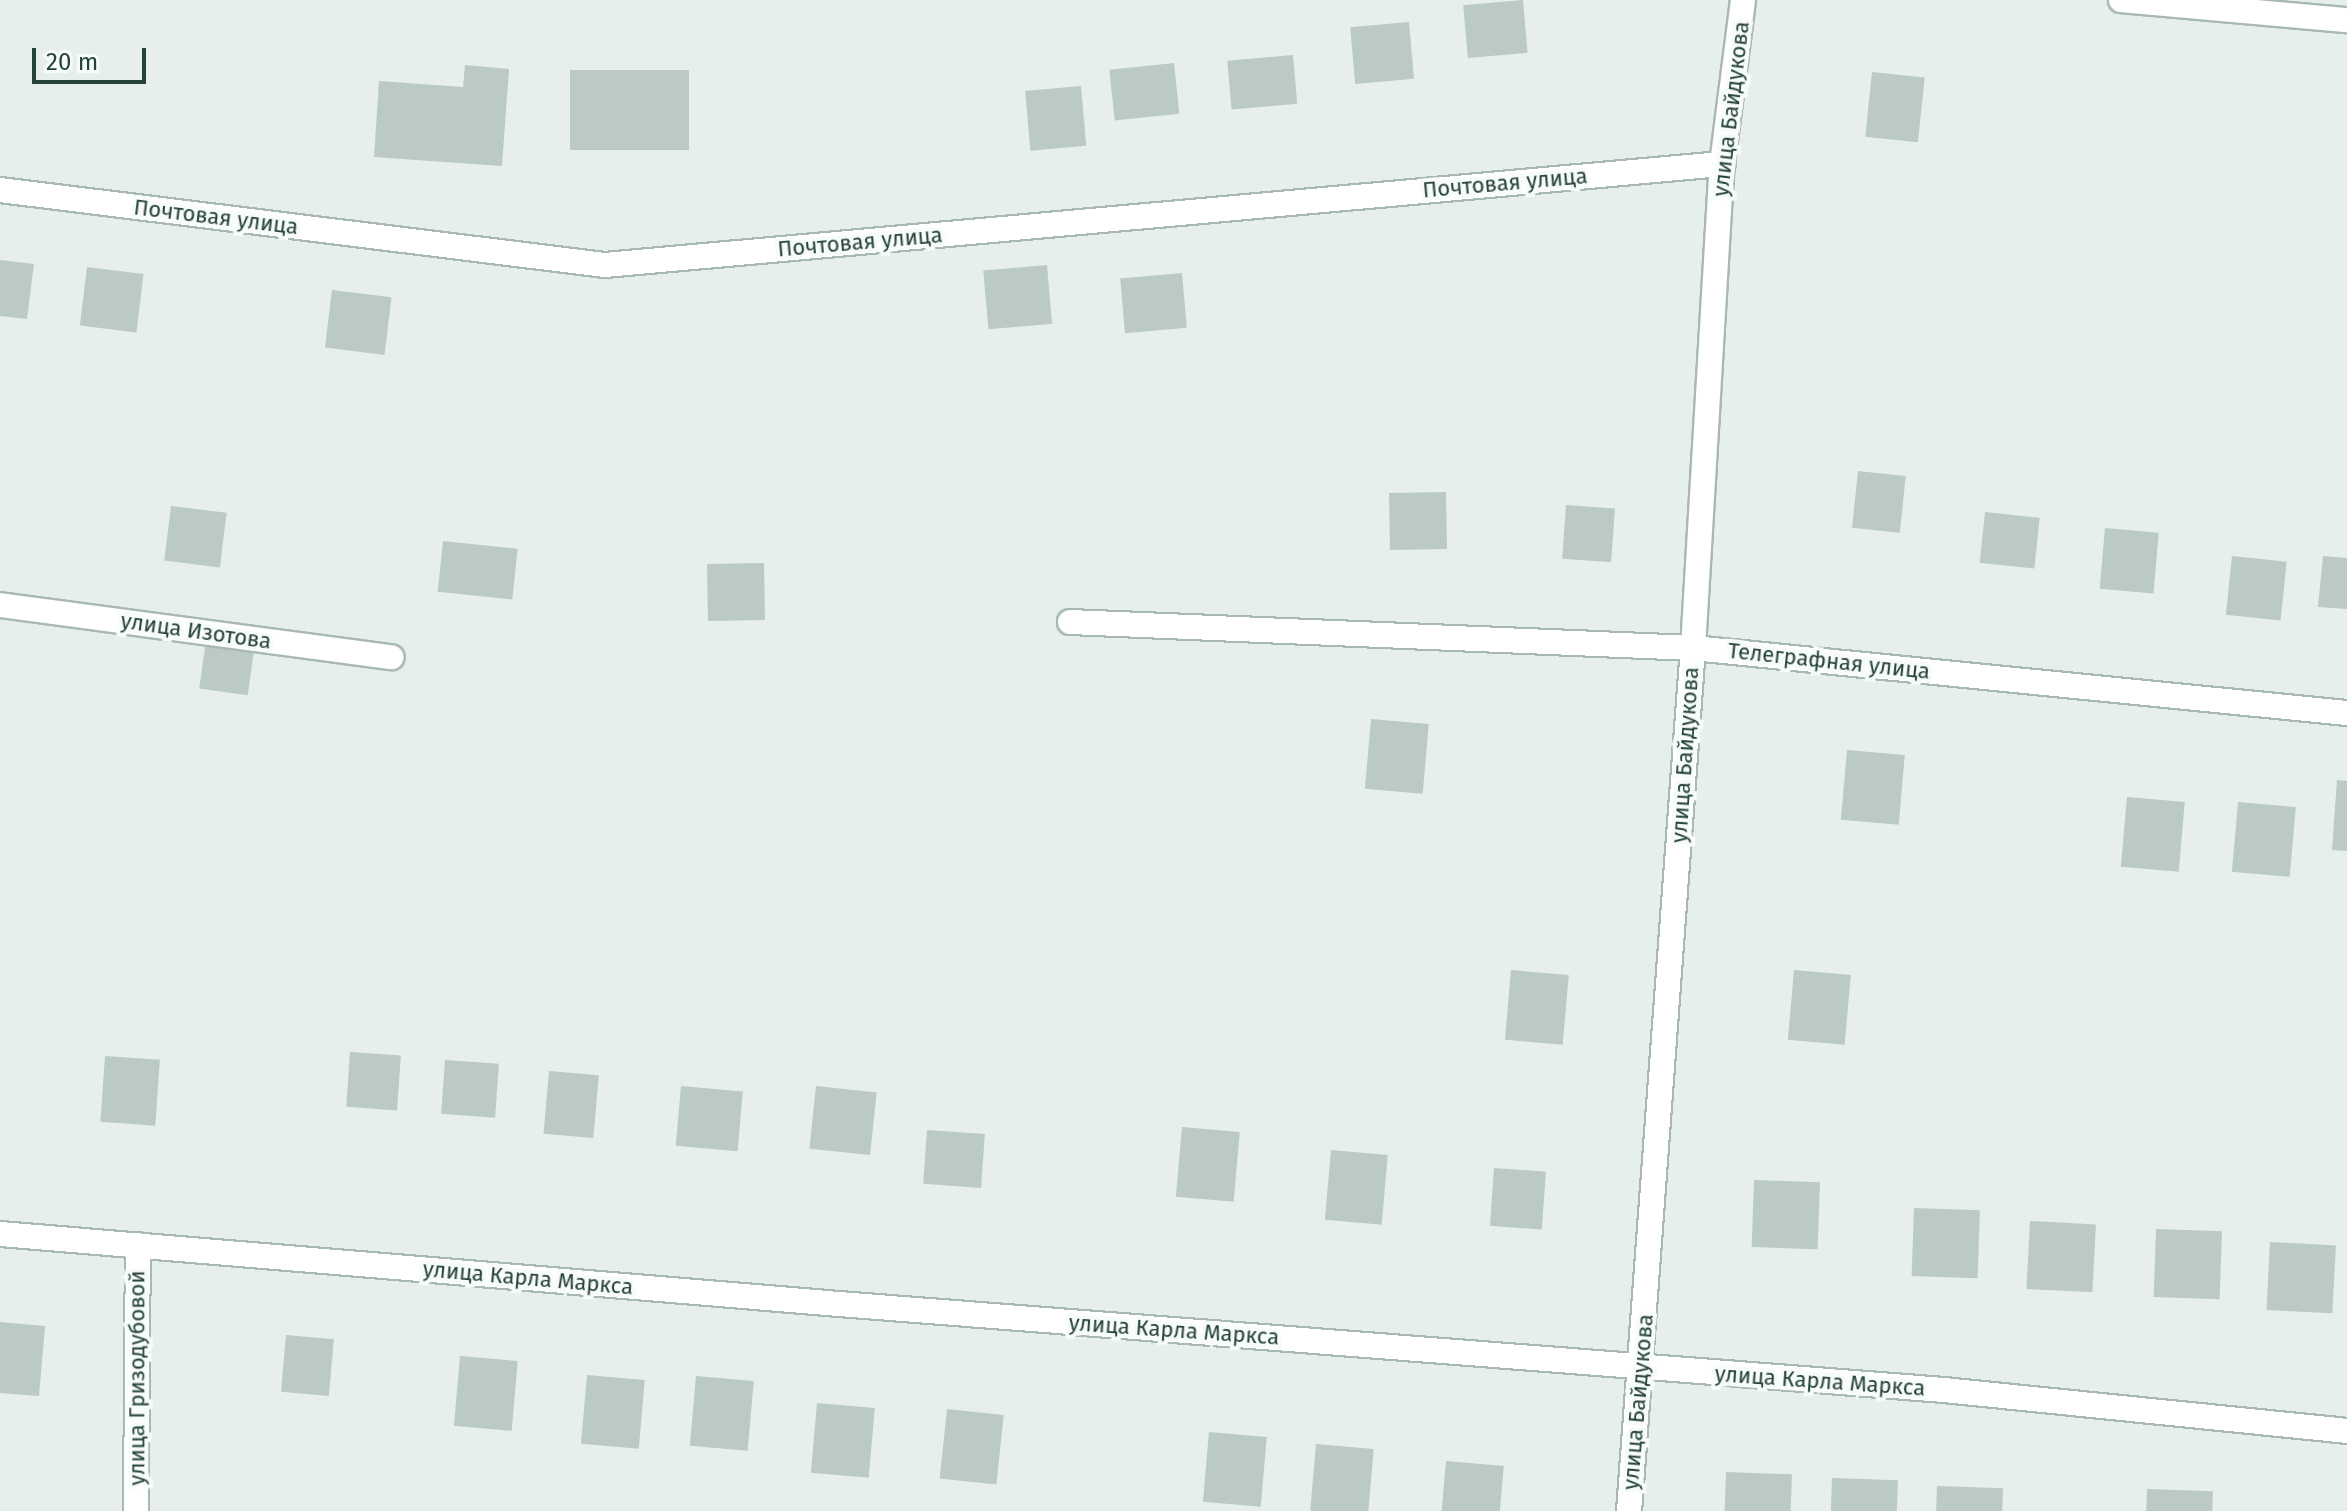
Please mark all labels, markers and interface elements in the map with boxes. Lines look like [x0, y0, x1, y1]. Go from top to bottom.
street label: улица Байдукова [1707, 20, 1755, 198]
scale bar [36, 32, 150, 82]
text: 20 m [46, 48, 98, 76]
street label: Почтовая улица [1421, 163, 1589, 203]
street label: Почтовая улица [132, 194, 300, 240]
street label: Почтовая улица [776, 222, 944, 262]
street label: улица Изотова [119, 607, 273, 655]
street label: Телеграфная улица [1727, 637, 1931, 685]
street label: улица Байдукова [1666, 666, 1704, 844]
street label: улица Карла Маркса [422, 1256, 634, 1300]
street label: улица Гризодубовой [124, 1270, 150, 1486]
street label: улица Карла Маркса [1068, 1309, 1280, 1351]
street label: улица Байдукова [1617, 1313, 1659, 1491]
street label: улица Карла Маркса [1714, 1360, 1926, 1402]

